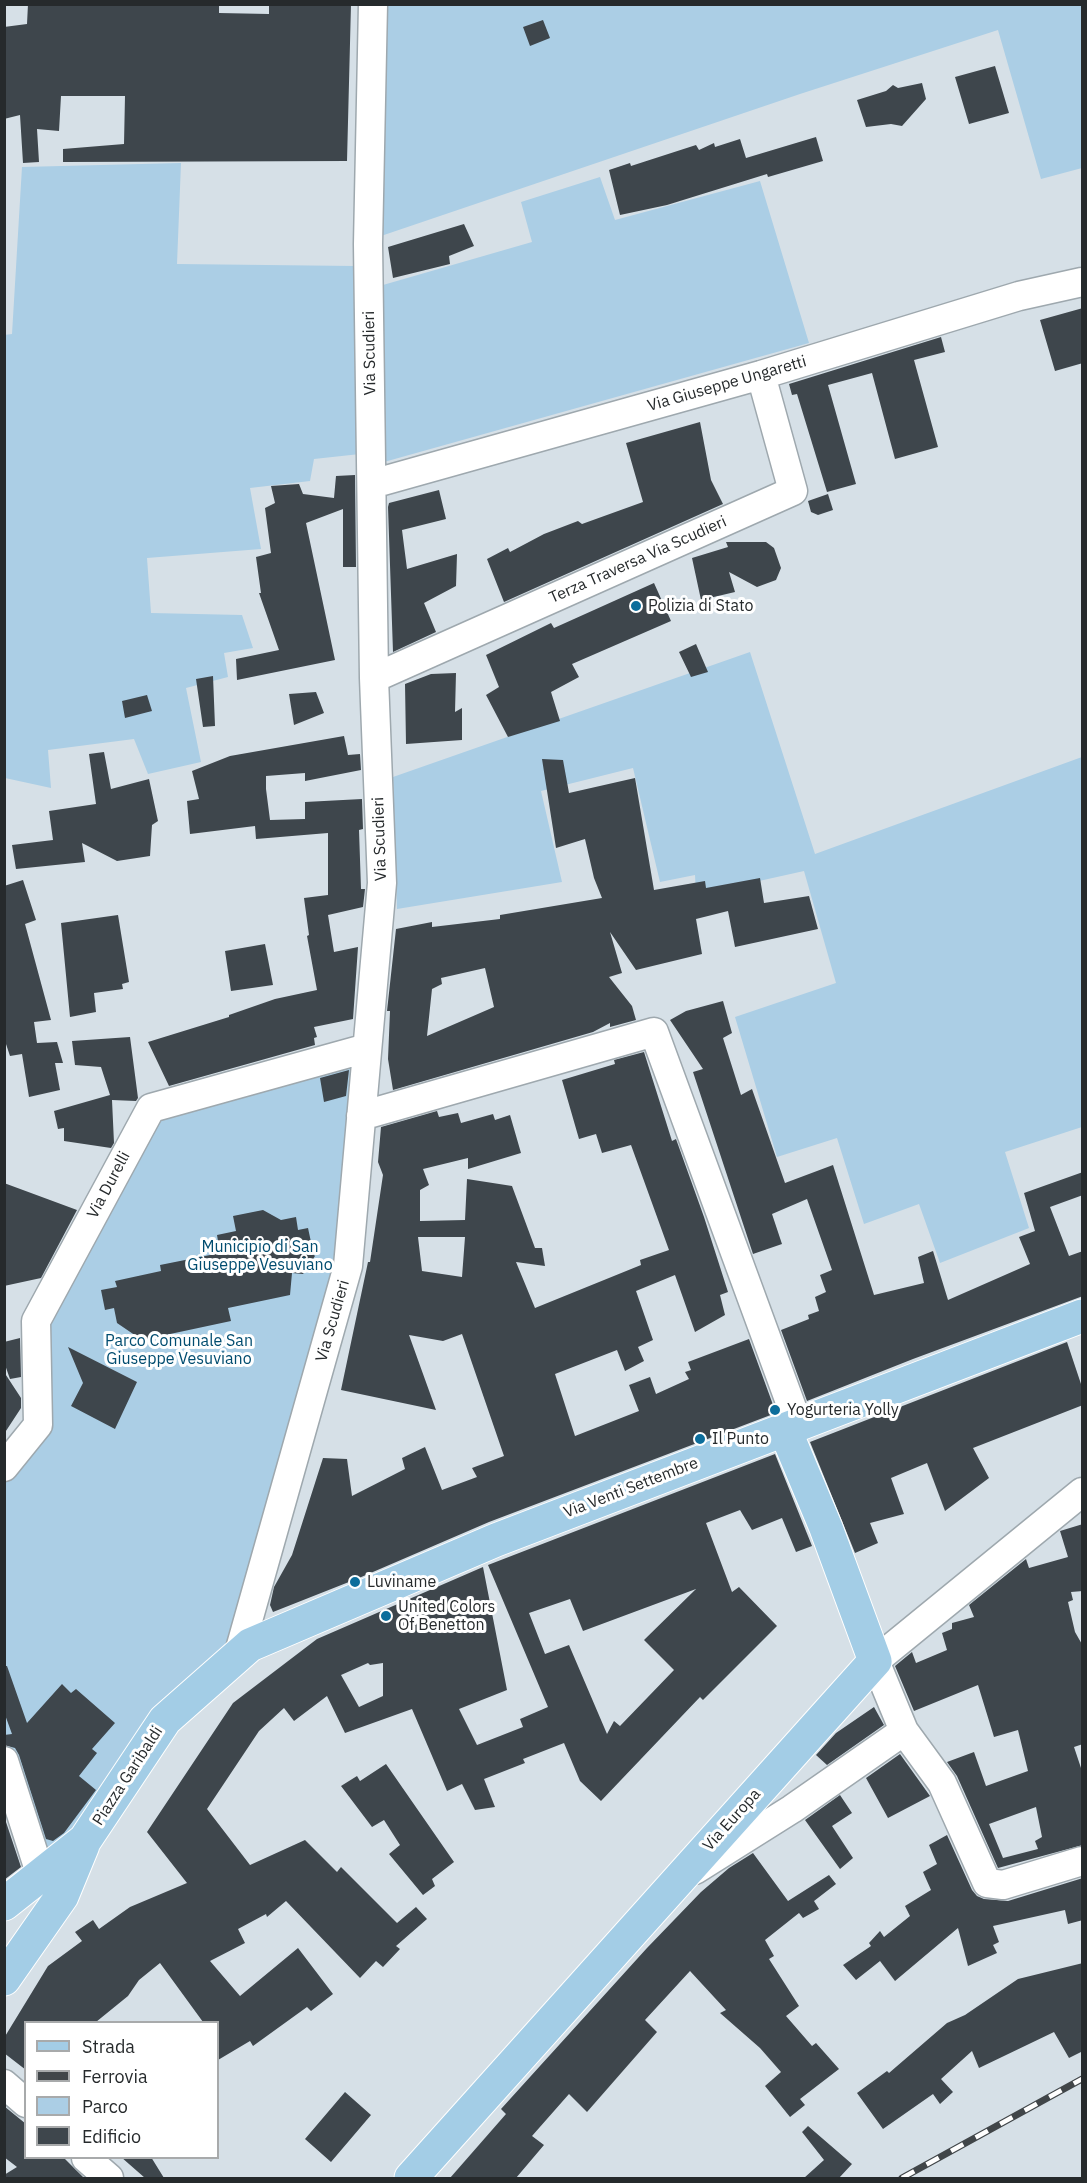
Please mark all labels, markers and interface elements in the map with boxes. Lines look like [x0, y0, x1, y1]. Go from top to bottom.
street label: Via Scudieri [360, 311, 380, 395]
street label: Via Giuseppe Ungaretti [645, 352, 809, 416]
street label: Terza Traversa Via Scudieri [546, 512, 730, 608]
place label: Polizia di Stato [648, 596, 753, 616]
marker: Polizia di Stato [629, 599, 643, 613]
street label: Via Scudieri [369, 796, 391, 882]
street label: Via Durelli [83, 1148, 135, 1222]
park label: Municipio di San Giuseppe Vesuviano [187, 1237, 333, 1275]
street label: Via Scudieri [312, 1278, 354, 1364]
park label: Parco Comunale San Giuseppe Vesuviano [105, 1331, 253, 1369]
place label: Yogurteria Yolly [787, 1400, 899, 1420]
marker: Yogurteria Yolly [768, 1403, 782, 1417]
place label: Il Punto [712, 1429, 769, 1449]
marker: Il Punto [693, 1432, 707, 1446]
street label: Via Venti Settembre [561, 1454, 701, 1522]
place label: Luviname [367, 1572, 436, 1592]
marker: Luviname [348, 1575, 362, 1589]
place label: United Colors Of Benetton [398, 1597, 495, 1635]
marker: United Colors Of Benetton [379, 1609, 393, 1623]
street label: Piazza Garibaldi [89, 1723, 167, 1829]
street label: Via Europa [699, 1785, 765, 1855]
legend [24, 2021, 219, 2159]
text: Strada [82, 2035, 135, 2058]
text: Ferrovia [82, 2065, 148, 2088]
text: Parco [82, 2095, 128, 2118]
text: Edificio [82, 2125, 141, 2148]

